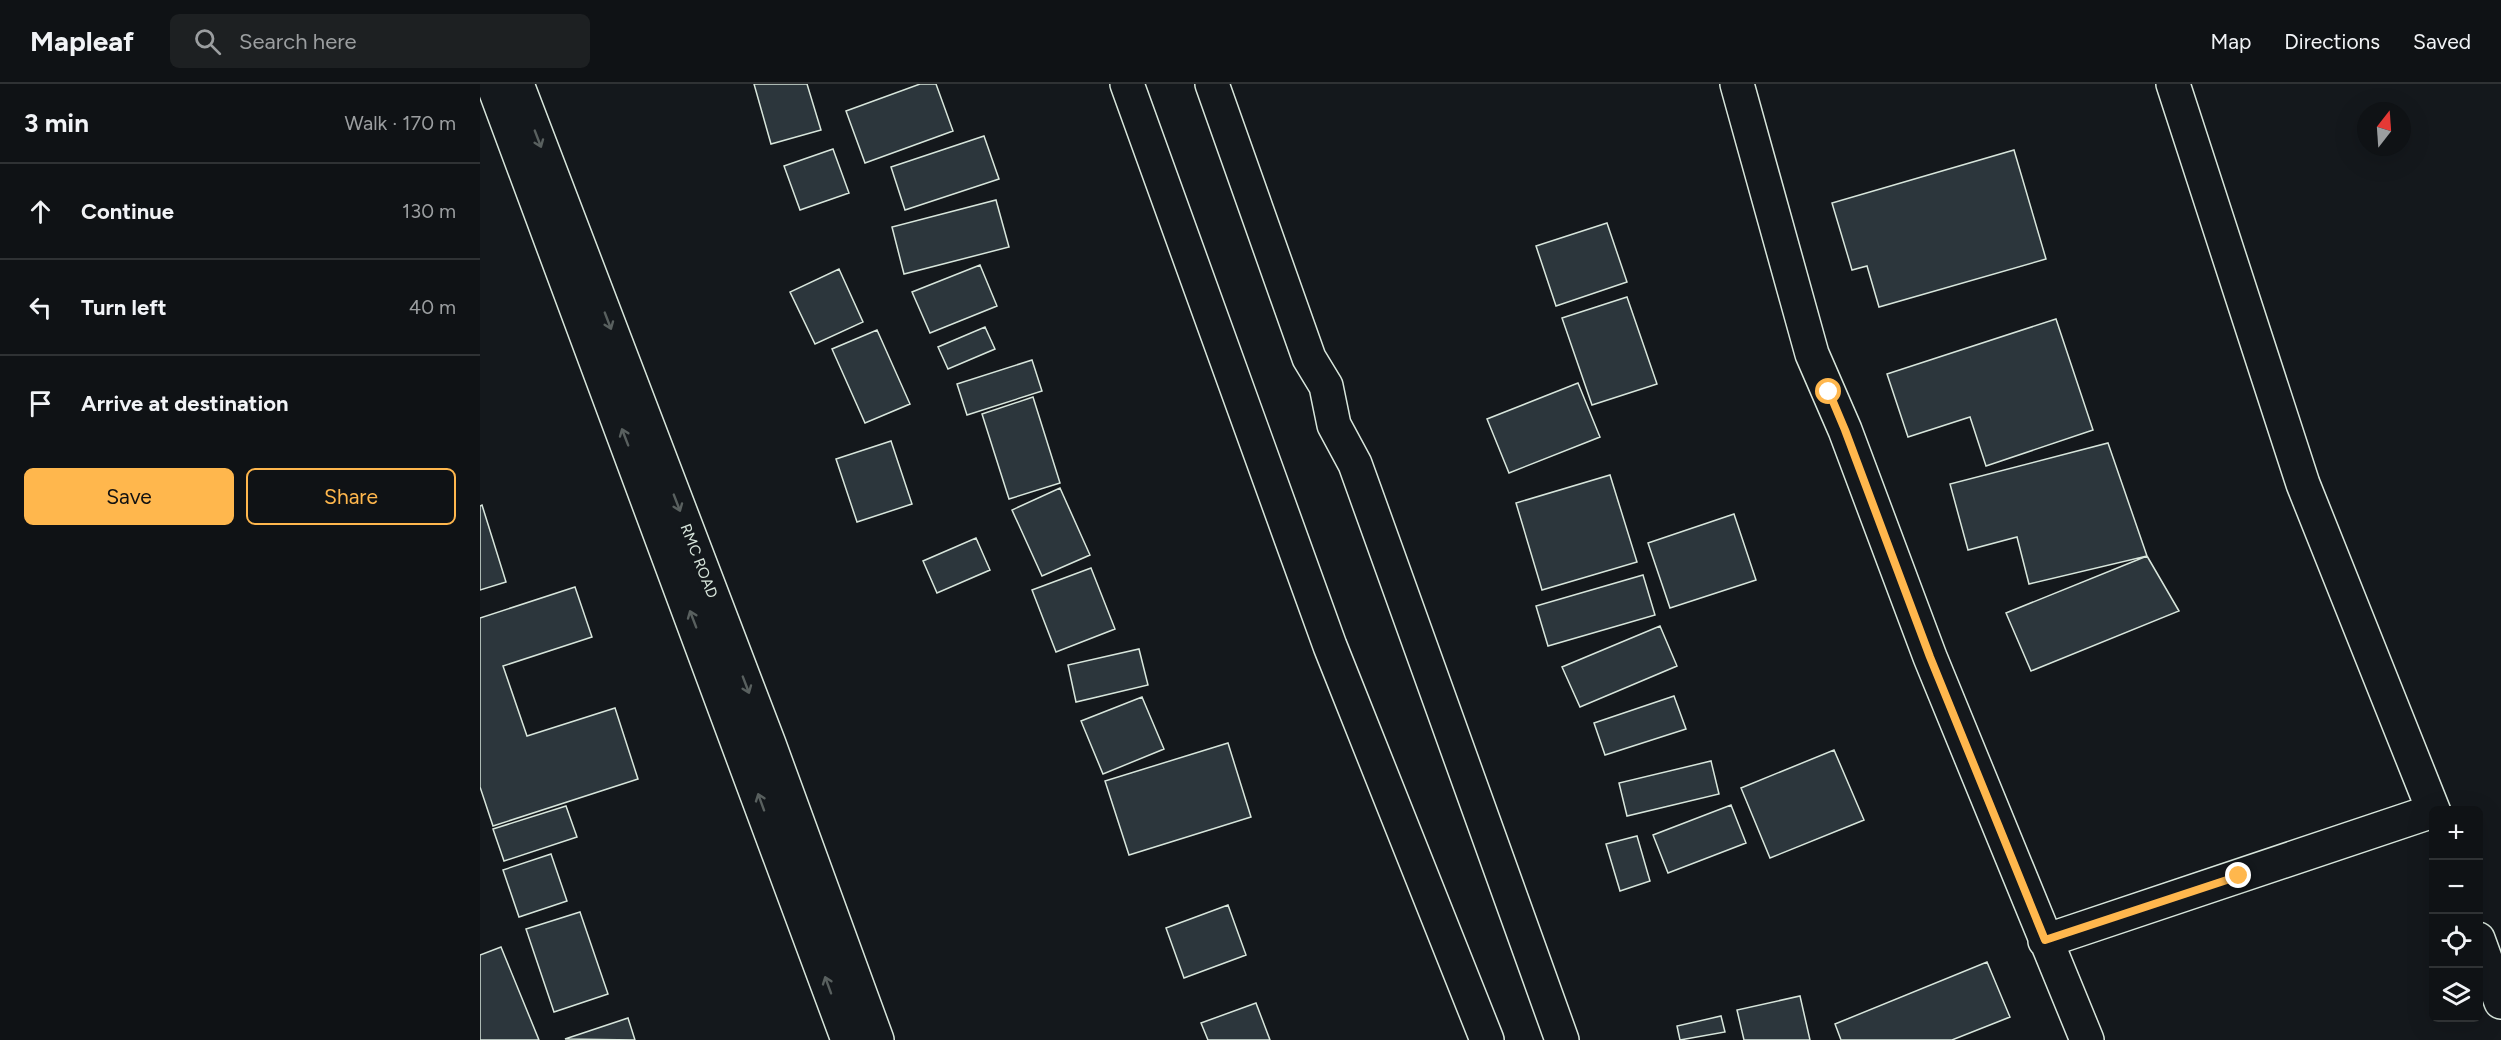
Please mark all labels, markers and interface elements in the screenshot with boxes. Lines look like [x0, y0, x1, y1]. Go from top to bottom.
search box [170, 14, 590, 68]
text: Mapleaf [30, 24, 134, 58]
icon: search [191, 25, 224, 58]
text: Search here [239, 28, 357, 55]
text: Map [2210, 29, 2251, 54]
text: Directions [2284, 29, 2380, 54]
text: Saved [2413, 29, 2471, 54]
north arrow [2357, 102, 2411, 156]
text: 3 min [24, 107, 89, 139]
text: Walk · 170 m [345, 111, 456, 135]
one-way arrow [534, 129, 545, 147]
icon: ahead [24, 195, 57, 228]
text: Continue [81, 198, 174, 225]
text: 130 m [402, 199, 456, 223]
icon: left [24, 291, 57, 324]
text: Turn left [81, 294, 167, 321]
text: 40 m [409, 295, 456, 319]
one-way arrow [603, 311, 614, 330]
route start [1815, 378, 1841, 404]
icon: arrive [24, 387, 57, 420]
text: Arrive at destination [81, 390, 289, 417]
one-way arrow [618, 428, 629, 446]
button: Save [24, 468, 234, 525]
button: Share [246, 468, 456, 525]
one-way arrow [672, 493, 683, 512]
street label: RMC ROAD [677, 521, 721, 601]
one-way arrow [687, 610, 698, 629]
one-way arrow [742, 676, 753, 694]
one-way arrow [755, 793, 766, 812]
map controls [2429, 806, 2483, 1022]
button: + [2429, 806, 2483, 860]
button: − [2429, 860, 2483, 914]
route end [2225, 862, 2251, 888]
button: locate [2429, 914, 2483, 968]
button: layers [2429, 968, 2483, 1022]
one-way arrow [822, 976, 833, 995]

